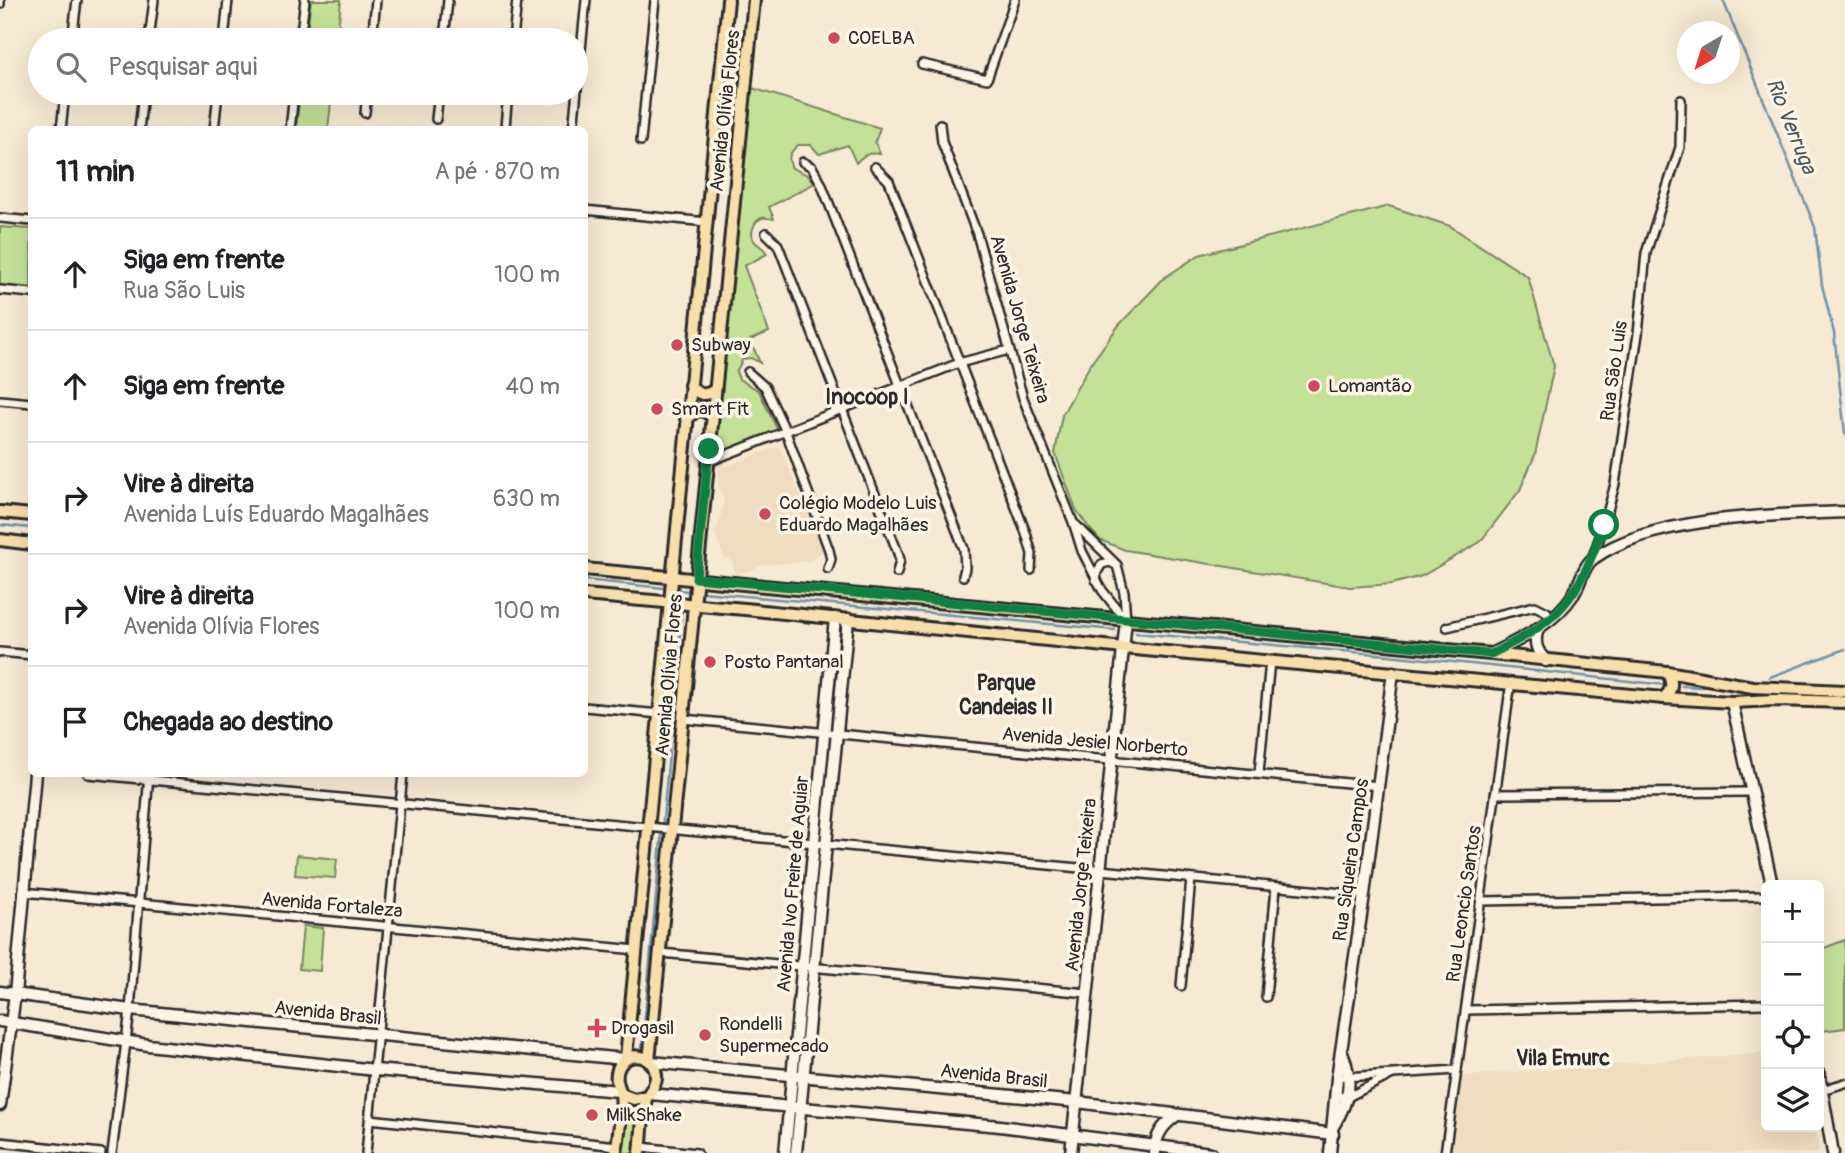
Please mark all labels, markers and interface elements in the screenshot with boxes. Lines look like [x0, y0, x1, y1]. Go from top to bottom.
north arrow [1677, 21, 1740, 84]
place label: COELBA [848, 26, 915, 50]
search box [28, 28, 588, 105]
street label: Avenida Olívia Flores [705, 29, 745, 193]
marker: COELBA [826, 30, 842, 46]
icon: search [52, 48, 90, 86]
text: Pesquisar aqui [108, 51, 257, 83]
water label: Rio Verruga [1760, 74, 1823, 179]
text: 11 min [56, 153, 135, 190]
text: A pé · 870 m [435, 157, 560, 186]
street label: Avenida Jorge Teixeira [984, 232, 1056, 406]
text: Siga em frente [123, 244, 284, 276]
icon: ahead [56, 255, 94, 293]
text: 100 m [494, 260, 560, 289]
text: Rua São Luis [123, 276, 245, 305]
street label: Rua São Luis [1595, 319, 1633, 423]
place label: Subway [691, 333, 751, 357]
marker: Subway [669, 337, 685, 353]
icon: ahead [56, 367, 94, 405]
text: Siga em frente [123, 370, 284, 402]
text: 40 m [506, 372, 560, 401]
place label: Lomantão [1328, 374, 1412, 398]
marker: Lomantão [1306, 378, 1322, 394]
district label: Inocoop I [825, 384, 909, 411]
place label: Smart Fit [671, 397, 749, 421]
marker: Smart Fit [649, 401, 665, 417]
route end [693, 433, 724, 464]
text: Vire à direita [123, 468, 254, 500]
icon: right [56, 479, 94, 517]
text: 630 m [493, 484, 560, 513]
place label: Colégio Modelo Luis Eduardo Magalhães [779, 491, 937, 537]
text: Avenida Luís Eduardo Magalhães [123, 500, 429, 529]
marker: Colégio Modelo Luis Eduardo Magalhães [757, 506, 773, 522]
route start [1588, 509, 1619, 540]
text: Vire à direita [123, 580, 254, 612]
icon: right [56, 591, 94, 629]
street label: Avenida Olívia Flores [650, 593, 688, 757]
text: 100 m [494, 596, 560, 625]
text: Avenida Olívia Flores [123, 612, 320, 641]
place label: Posto Pantanal [724, 650, 844, 674]
marker: Posto Pantanal [702, 654, 718, 670]
district label: Parque Candeias II [959, 670, 1053, 721]
icon: arrive [56, 703, 94, 741]
text: Chegada ao destino [123, 706, 333, 738]
street label: Avenida Jesiel Norberto [1001, 722, 1189, 762]
street label: Avenida Ivo Freire de Aguiar [772, 775, 814, 993]
street label: Rua Siqueira Campos [1328, 777, 1374, 943]
street label: Avenida Jorge Teixeira [1060, 797, 1102, 973]
street label: Rua Leoncio Santos [1441, 824, 1487, 984]
map controls [1761, 880, 1824, 1132]
button: + [1761, 880, 1824, 943]
street label: Avenida Fortaleza [260, 887, 404, 923]
button: − [1761, 943, 1824, 1006]
street label: Avenida Brasil [273, 995, 383, 1031]
button: locate [1761, 1006, 1824, 1069]
place label: Rondelli Supermecado [719, 1012, 829, 1058]
place label: Drogasil [611, 1016, 674, 1040]
marker: Drogasil [589, 1020, 605, 1036]
marker: Rondelli Supermecado [697, 1027, 713, 1043]
district label: Vila Emurc [1516, 1045, 1610, 1072]
street label: Avenida Brasil [939, 1058, 1049, 1094]
button: layers [1761, 1069, 1824, 1132]
place label: MilkShake [606, 1103, 682, 1127]
marker: MilkShake [584, 1107, 600, 1123]

